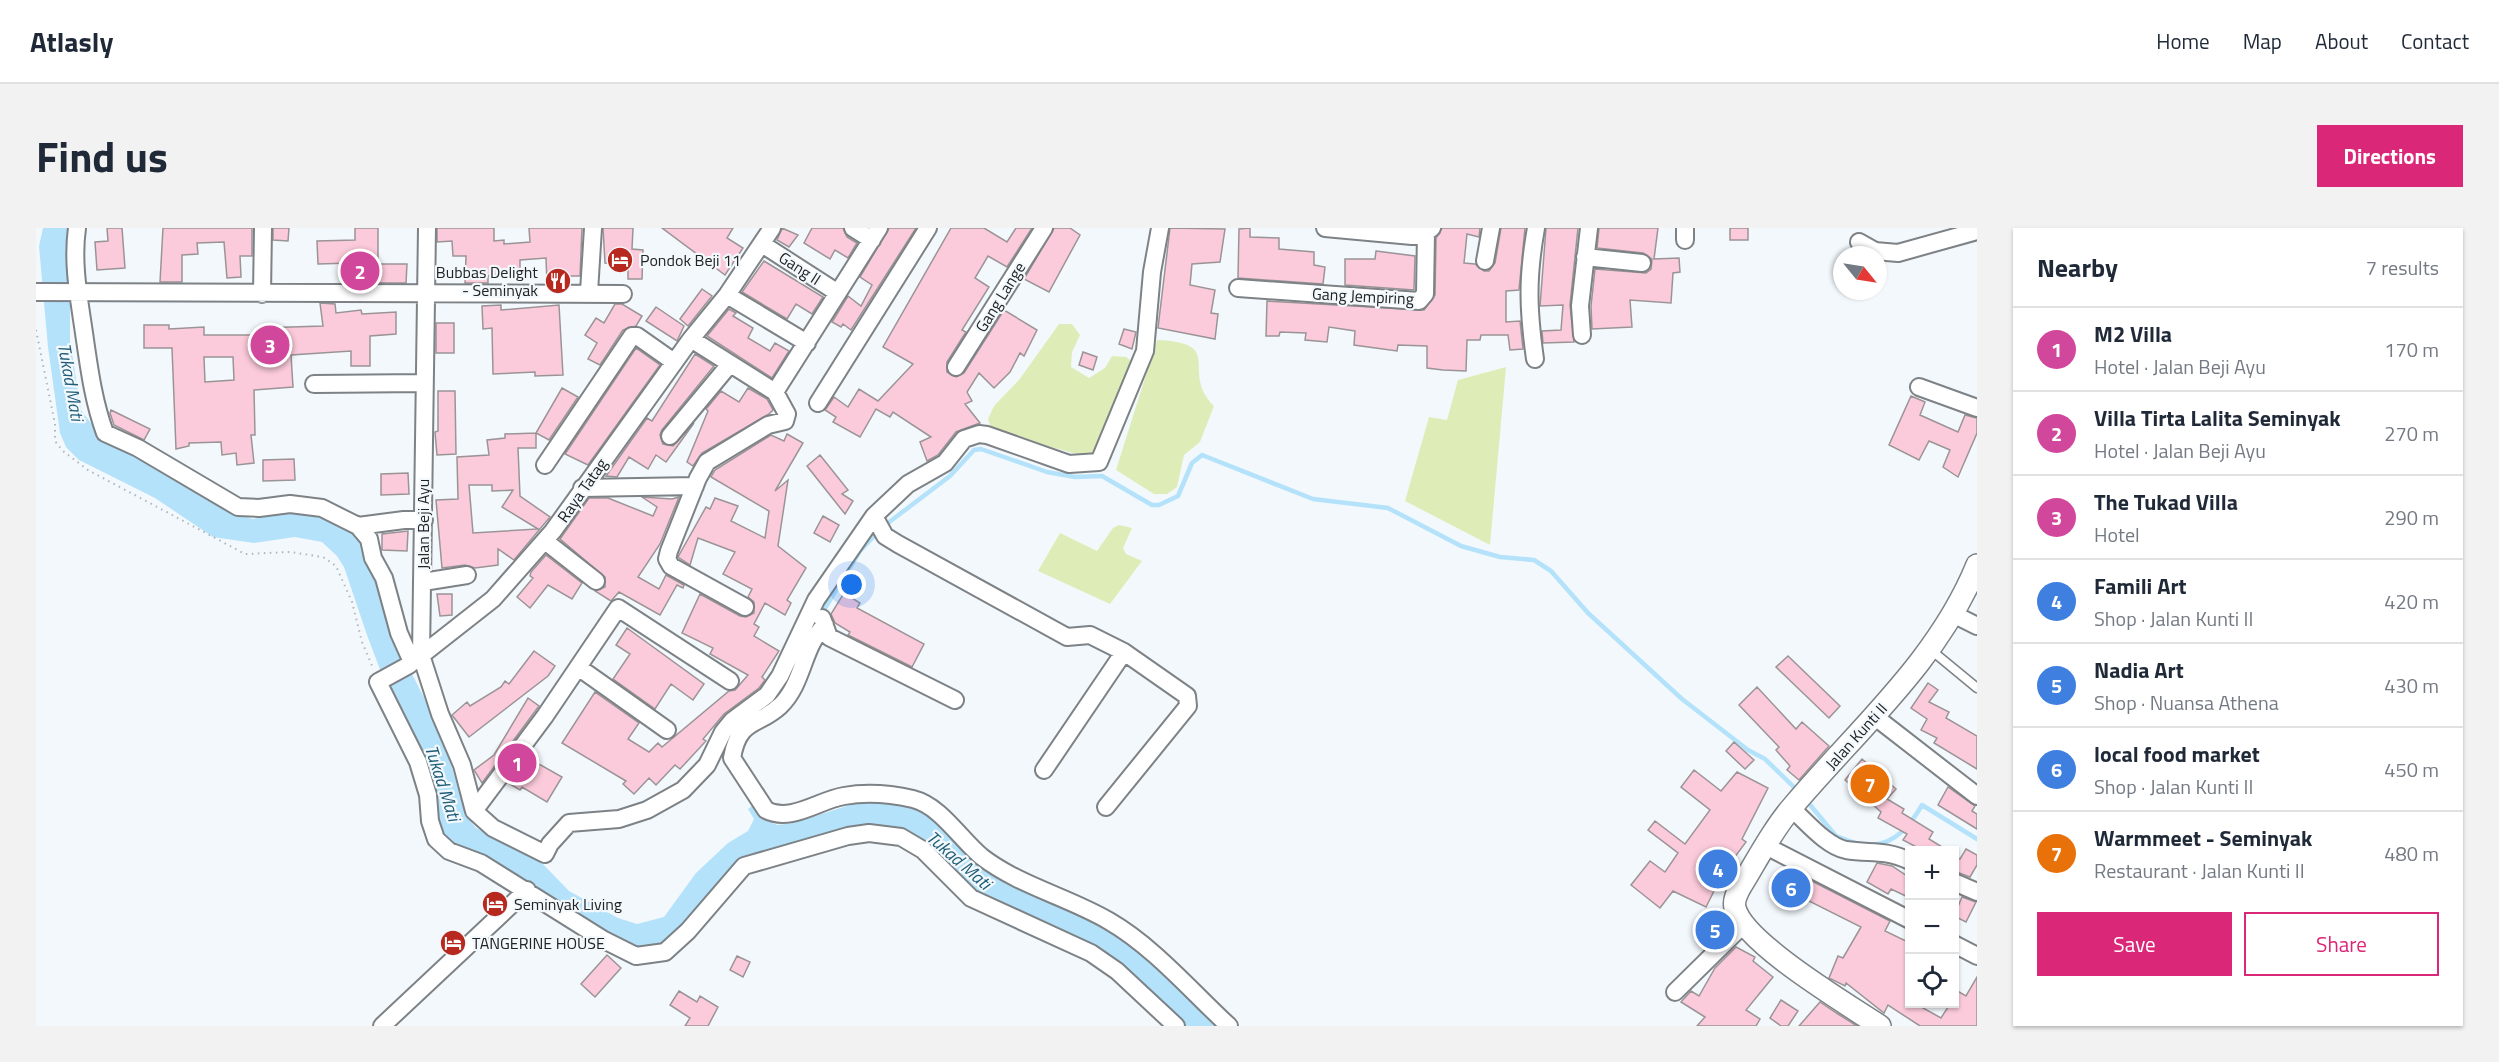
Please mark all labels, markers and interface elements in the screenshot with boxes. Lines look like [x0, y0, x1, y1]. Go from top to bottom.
text: Atlasly [30, 20, 113, 63]
text: Home [2156, 25, 2210, 57]
text: Map [2243, 25, 2282, 57]
text: About [2315, 25, 2368, 57]
text: Contact [2401, 25, 2469, 57]
text: Find us [36, 124, 168, 188]
button: Directions [2317, 125, 2463, 187]
hotel icon: Pondok Beji 11 [605, 245, 635, 275]
street label: Gang II [774, 245, 826, 291]
north arrow [1833, 246, 1887, 300]
pin: 2 [340, 248, 380, 294]
place label: Pondok Beji 11 [640, 248, 741, 272]
text: Nearby [2037, 248, 2118, 287]
text: 7 results [2366, 252, 2439, 283]
street label: Gang Lange [969, 257, 1031, 337]
place label: Bubbas Delight - Seminyak [436, 260, 538, 302]
restaurant icon: Bubbas Delight - Seminyak [543, 266, 573, 296]
street label: Gang Jempiring [1311, 281, 1415, 311]
text: M2 Villa [2094, 317, 2172, 351]
pin: 3 [250, 322, 290, 368]
text: 1 [2051, 334, 2062, 365]
text: 170 m [2384, 334, 2439, 365]
water label: Tukad Mati [51, 341, 91, 425]
text: Hotel · Jalan Beji Ayu [2094, 351, 2266, 382]
text: Villa Tirta Lalita Seminyak [2094, 401, 2341, 435]
text: 2 [2051, 418, 2062, 449]
text: 270 m [2384, 418, 2439, 449]
text: Hotel · Jalan Beji Ayu [2094, 435, 2266, 466]
street label: Raya Tatag [551, 453, 613, 527]
street label: Jalan Beji Ayu [411, 479, 435, 569]
text: The Tukad Villa [2094, 485, 2238, 519]
text: 3 [2051, 502, 2062, 533]
text: 290 m [2384, 502, 2439, 533]
text: Hotel [2094, 519, 2140, 550]
text: Famili Art [2094, 569, 2187, 603]
your location [837, 570, 866, 599]
text: 4 [2051, 586, 2062, 617]
text: 420 m [2384, 586, 2439, 617]
text: Shop · Jalan Kunti II [2094, 603, 2253, 634]
text: Nadia Art [2094, 653, 2184, 687]
text: 5 [2051, 670, 2062, 701]
text: 430 m [2384, 670, 2439, 701]
text: Shop · Nuansa Athena [2094, 687, 2279, 718]
street label: Jalan Kunti II [1819, 697, 1893, 775]
text: local food market [2094, 737, 2260, 771]
pin: 1 [498, 740, 536, 786]
water label: Tukad Mati [418, 742, 469, 827]
text: 6 [2051, 754, 2062, 785]
text: 450 m [2384, 754, 2439, 785]
pin: 7 [1850, 762, 1890, 806]
text: Shop · Jalan Kunti II [2094, 771, 2253, 802]
text: Warmmeet - Seminyak [2094, 821, 2312, 855]
water label: Tukad Mati [921, 824, 999, 897]
text: 7 [2051, 838, 2062, 869]
text: 480 m [2384, 838, 2439, 869]
pin: 4 [1698, 846, 1738, 892]
map controls [1905, 846, 1959, 1008]
button: + [1905, 846, 1959, 900]
text: Restaurant · Jalan Kunti II [2094, 855, 2305, 886]
pin: 6 [1772, 866, 1810, 910]
hotel icon: Seminyak Living [480, 889, 510, 919]
place label: Seminyak Living [514, 892, 622, 916]
button: − [1905, 900, 1959, 954]
pin: 5 [1696, 908, 1734, 952]
button: Save [2037, 912, 2232, 976]
button: Share [2244, 912, 2439, 976]
hotel icon: TANGERINE HOUSE [438, 928, 468, 958]
place label: TANGERINE HOUSE [472, 931, 605, 955]
button: locate [1905, 954, 1959, 1008]

